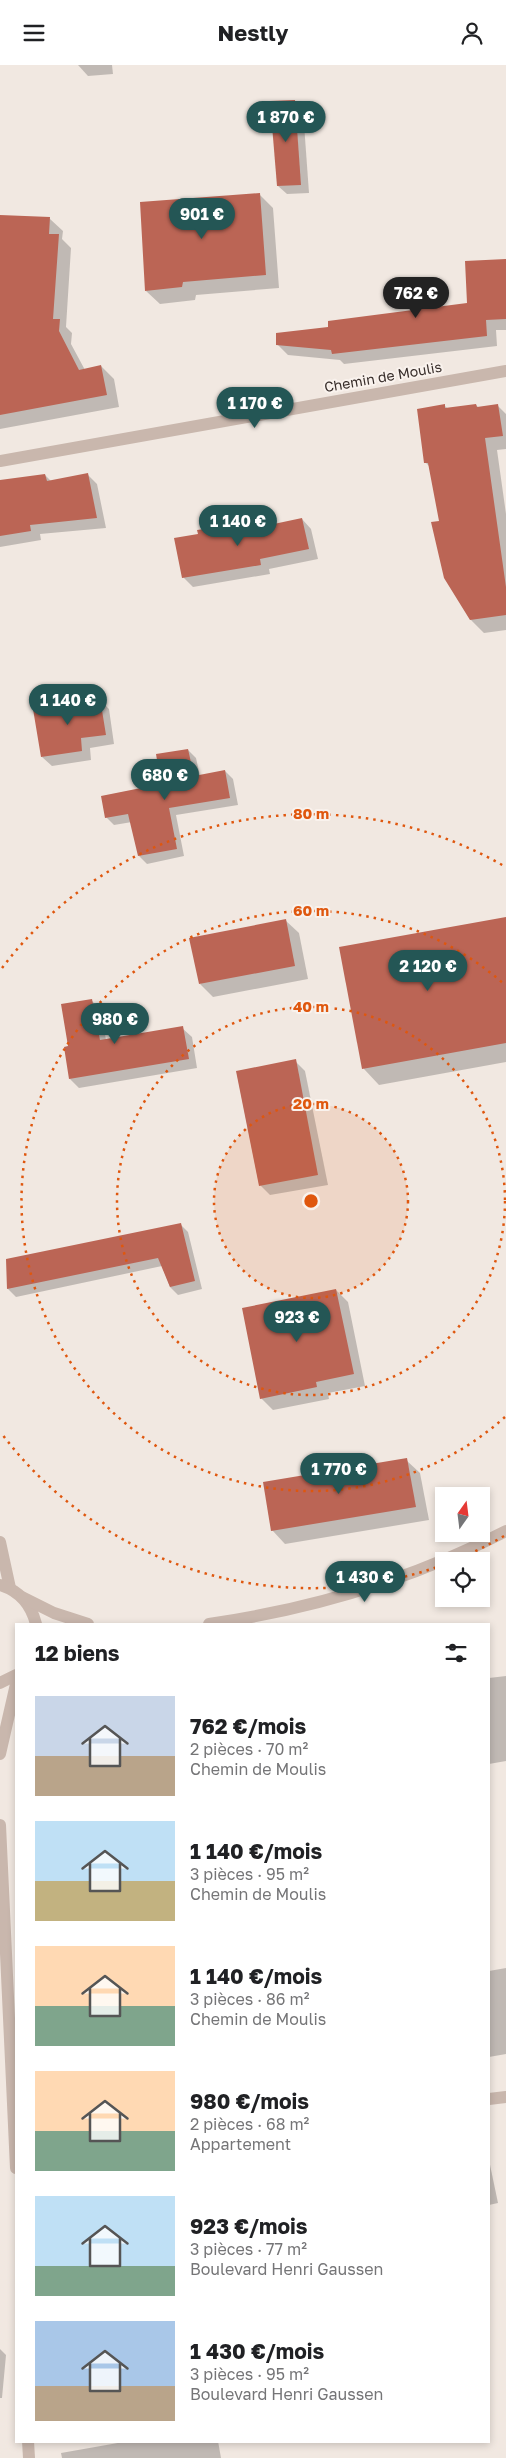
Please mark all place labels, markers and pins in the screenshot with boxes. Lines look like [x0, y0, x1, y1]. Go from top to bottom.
pin: 1 870 € [240, 101, 332, 143]
pin: 901 € [167, 197, 237, 240]
pin: 762 € [381, 277, 451, 319]
pin: 1 170 € [209, 387, 301, 429]
pin: 1 140 € [192, 505, 284, 547]
pin: 1 140 € [22, 683, 114, 726]
pin: 680 € [130, 759, 200, 801]
pin: 2 120 € [382, 949, 474, 992]
pin: 980 € [80, 1003, 150, 1045]
centre of rings [302, 1192, 320, 1210]
pin: 923 € [262, 1301, 332, 1343]
pin: 1 770 € [293, 1453, 385, 1495]
pin: 1 430 € [319, 1561, 411, 1603]

